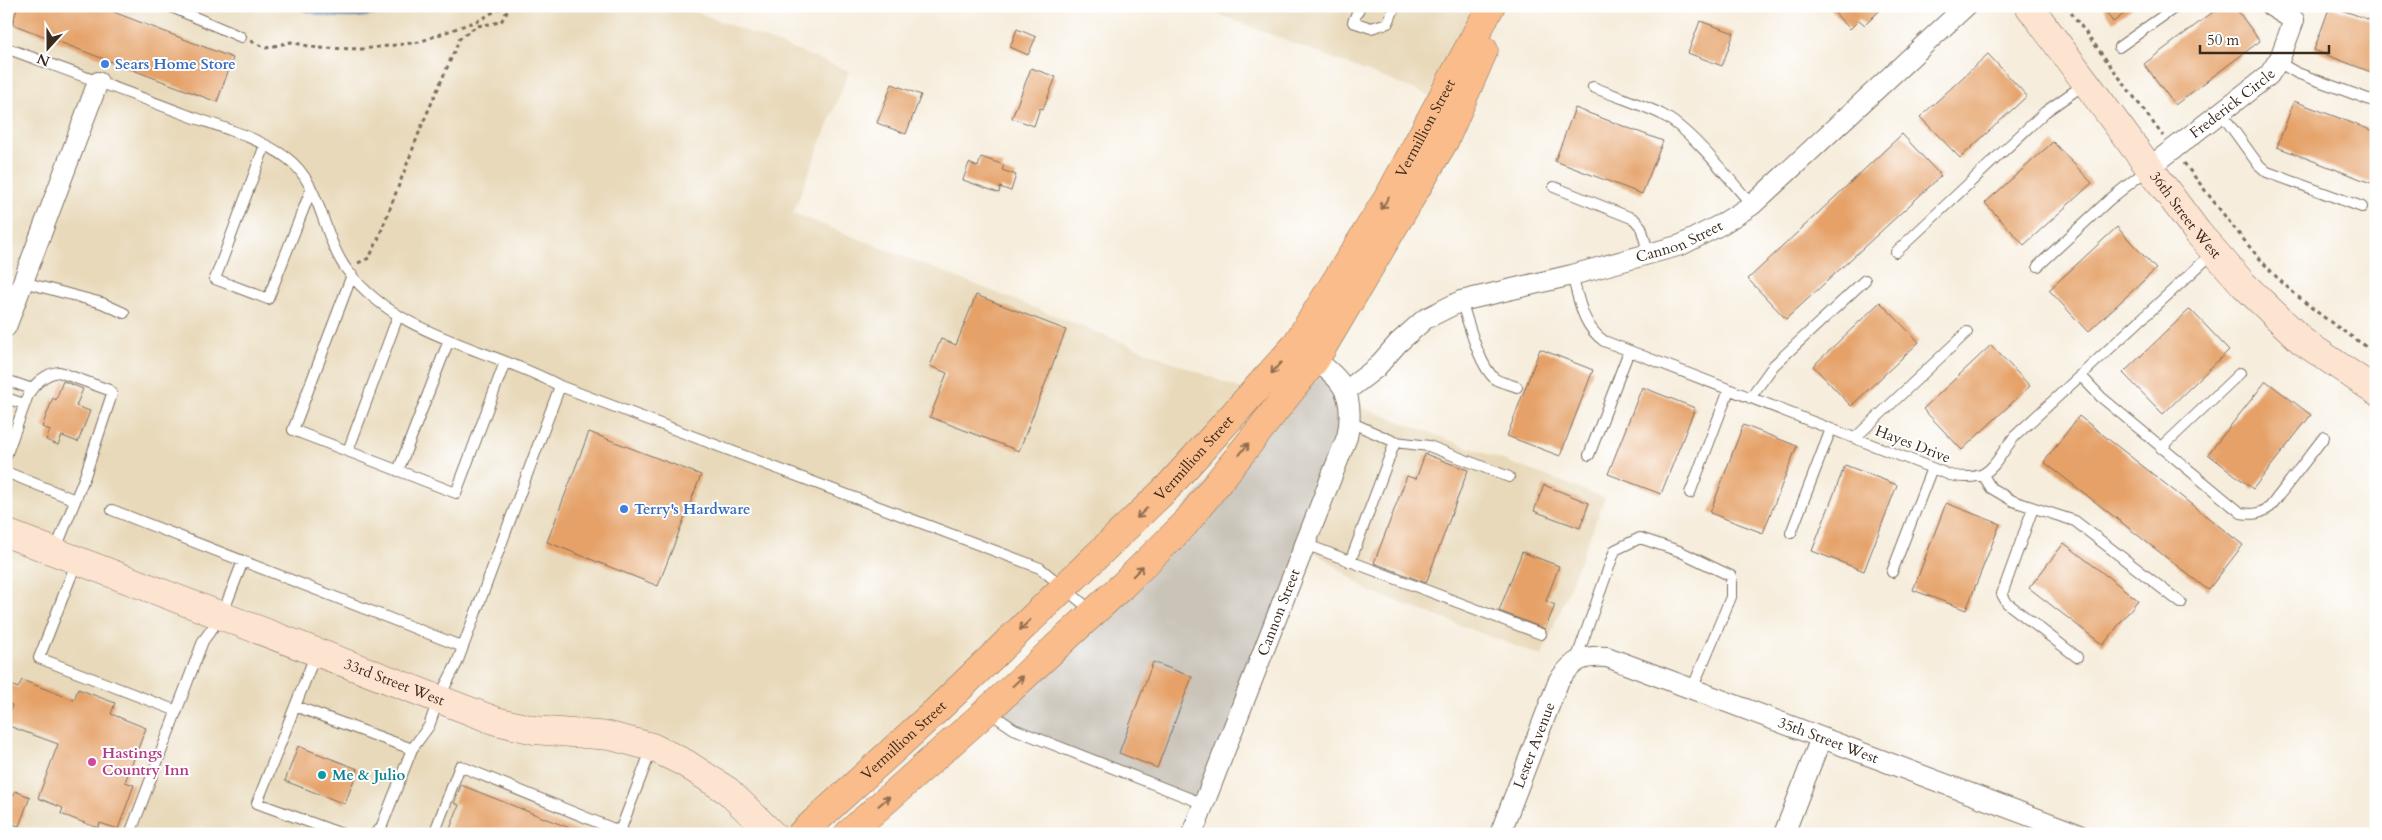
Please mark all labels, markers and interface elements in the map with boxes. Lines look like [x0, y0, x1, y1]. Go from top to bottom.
north arrow [22, 22, 72, 72]
scale bar [2200, 22, 2328, 54]
text: 50 m [2207, 30, 2239, 50]
text: N [34, 49, 53, 71]
place label: Sears Home Store [115, 54, 236, 74]
marker: Sears Home Store [99, 58, 111, 70]
street label: Frederick Circle [2185, 65, 2280, 143]
street label: Vermillion Street [1391, 75, 1460, 181]
street label: 36th Street West [2145, 167, 2226, 263]
one-way arrow [1379, 196, 1389, 210]
street label: Cannon Street [1634, 215, 1726, 267]
one-way arrow [1271, 361, 1282, 374]
street label: Vermillion Street [1150, 411, 1238, 505]
street label: Hayes Drive [1872, 420, 1954, 468]
one-way arrow [1239, 443, 1250, 456]
place label: Terry's Hardware [634, 499, 750, 519]
marker: Terry's Hardware [618, 503, 630, 515]
one-way arrow [1135, 507, 1148, 519]
one-way arrow [1131, 565, 1144, 577]
street label: Cannon Street [1253, 566, 1305, 659]
one-way arrow [1019, 619, 1031, 631]
street label: 33rd Street West [341, 654, 448, 710]
one-way arrow [1012, 675, 1025, 687]
street label: Vermillion Street [857, 696, 951, 784]
street label: Lester Avenue [1508, 699, 1560, 791]
street label: 35th Street West [1775, 712, 1881, 768]
place label: Hastings Country Inn [102, 743, 190, 780]
marker: Hastings Country Inn [86, 756, 98, 768]
place label: Me & Julio [332, 765, 406, 785]
marker: Me & Julio [316, 769, 328, 781]
one-way arrow [878, 796, 891, 807]

